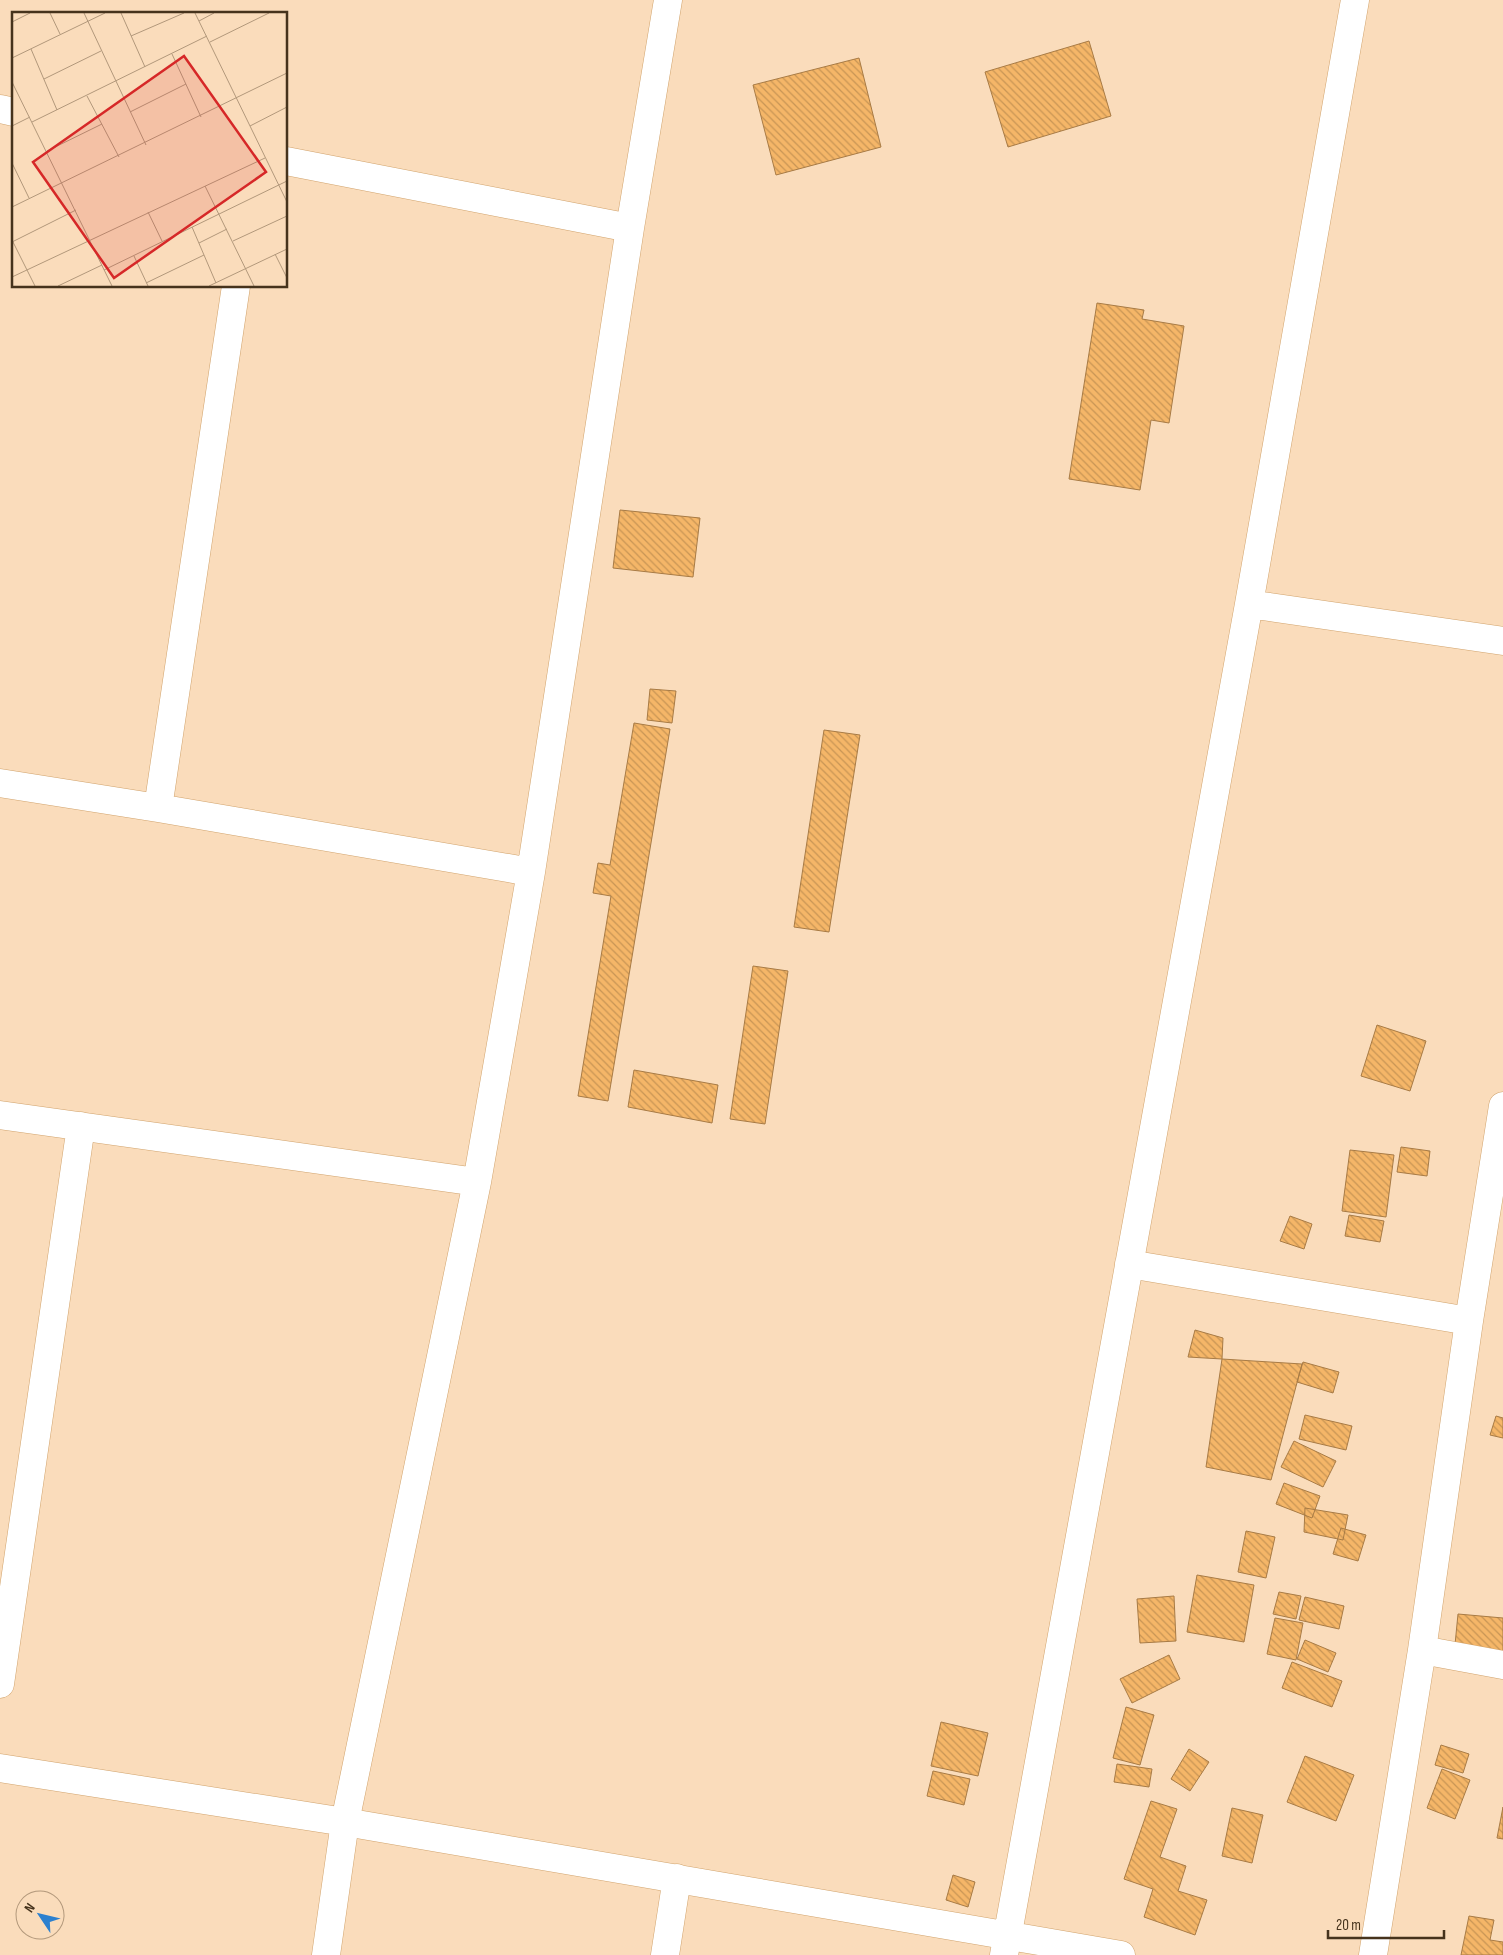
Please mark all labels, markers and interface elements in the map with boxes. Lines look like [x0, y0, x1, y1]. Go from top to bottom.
inset map [12, 12, 288, 288]
north arrow [15, 1890, 65, 1940]
text: N [21, 1900, 39, 1916]
scale bar [1328, 1908, 1444, 1940]
text: 20 m [1336, 1916, 1361, 1935]

